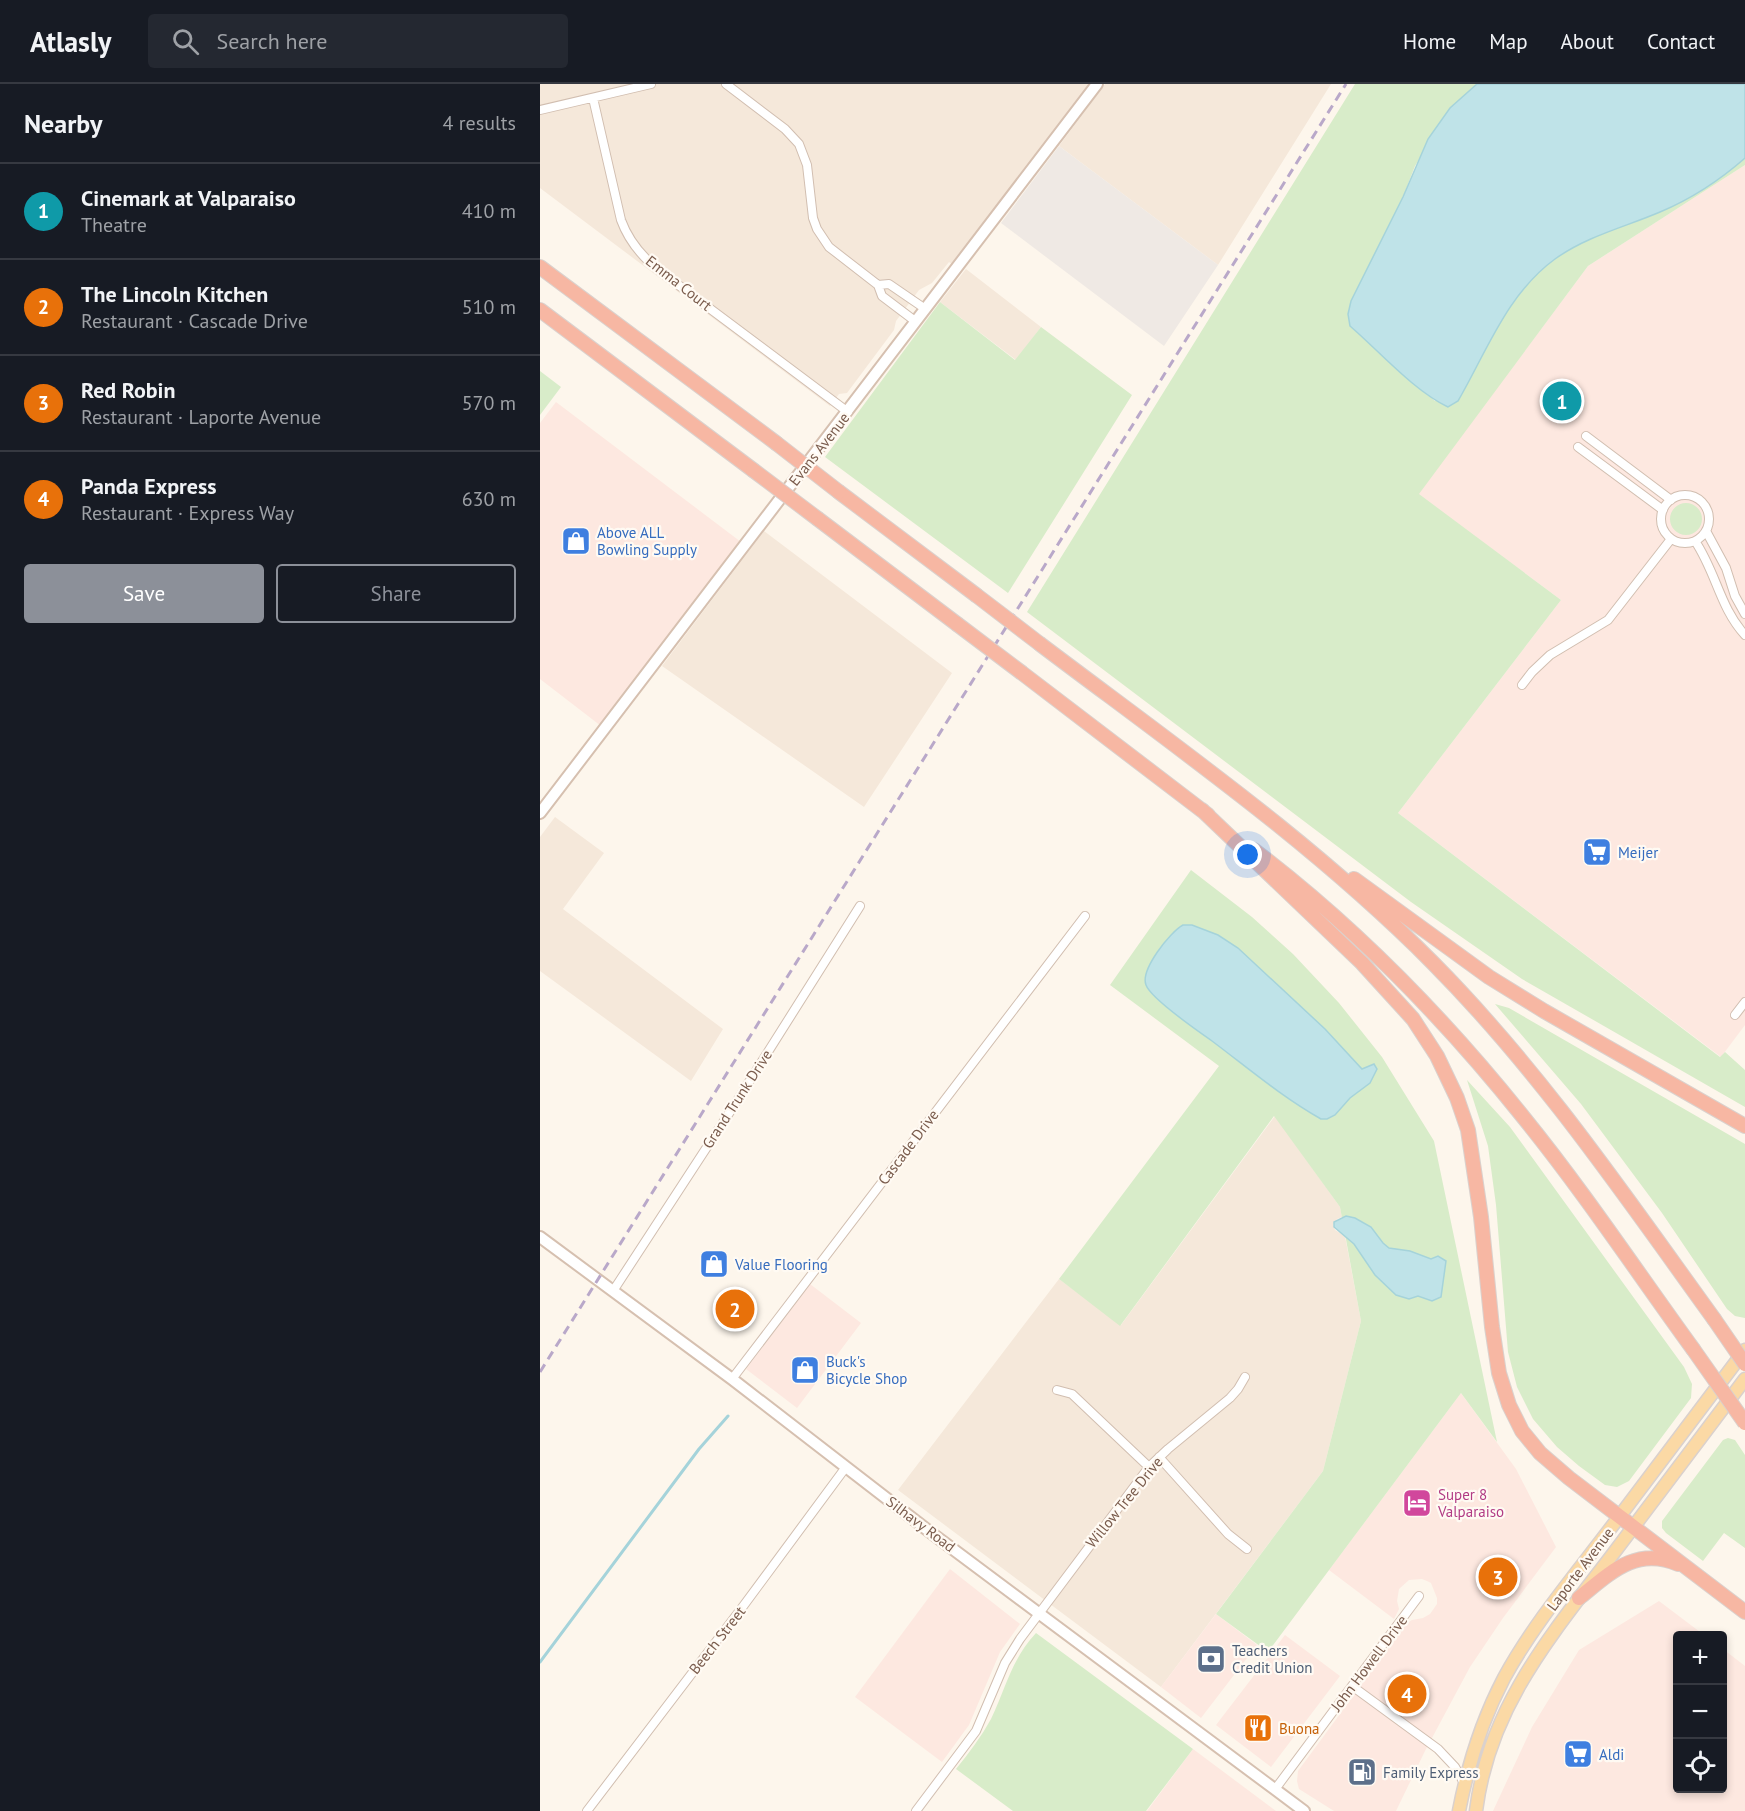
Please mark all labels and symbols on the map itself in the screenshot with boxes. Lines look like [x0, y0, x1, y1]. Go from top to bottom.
street label: Emma Court [642, 251, 716, 315]
pin: 1 [1542, 378, 1582, 424]
street label: Evans Avenue [785, 409, 853, 489]
place label: Above ALL Bowling Supply [597, 523, 697, 559]
shop icon: Above ALL Bowling Supply [560, 525, 592, 557]
supermarket icon: Meijer [1581, 836, 1613, 868]
your location [1233, 840, 1262, 869]
place label: Meijer [1618, 843, 1658, 862]
street label: Grand Trunk Drive [698, 1046, 776, 1152]
street label: Cascade Drive [873, 1106, 943, 1188]
shop icon: Value Flooring [698, 1248, 730, 1280]
place label: Value Flooring [734, 1255, 828, 1274]
pin: 2 [716, 1286, 754, 1332]
place label: Buck's Bicycle Shop [826, 1352, 907, 1388]
shop icon: Buck's Bicycle Shop [789, 1354, 821, 1386]
street label: Willow Tree Drive [1081, 1453, 1167, 1551]
place label: Super 8 Valparaiso [1437, 1485, 1504, 1521]
hotel icon: Super 8 Valparaiso [1401, 1487, 1433, 1519]
street label: Silhavy Road [883, 1492, 959, 1556]
street label: Laporte Avenue [1542, 1524, 1618, 1614]
pin: 3 [1478, 1554, 1518, 1600]
street label: Beech Street [685, 1602, 749, 1678]
street label: John Howell Drive [1326, 1611, 1411, 1716]
place label: Teachers Credit Union [1232, 1641, 1312, 1677]
bank icon: Teachers Credit Union [1195, 1643, 1227, 1675]
pin: 4 [1388, 1672, 1426, 1716]
restaurant icon: Buona [1242, 1712, 1274, 1744]
place label: Buona [1279, 1719, 1320, 1738]
supermarket icon: Aldi [1562, 1738, 1594, 1770]
place label: Aldi [1599, 1745, 1624, 1764]
fuel station icon: Family Express [1346, 1756, 1378, 1788]
place label: Family Express [1383, 1763, 1478, 1782]

